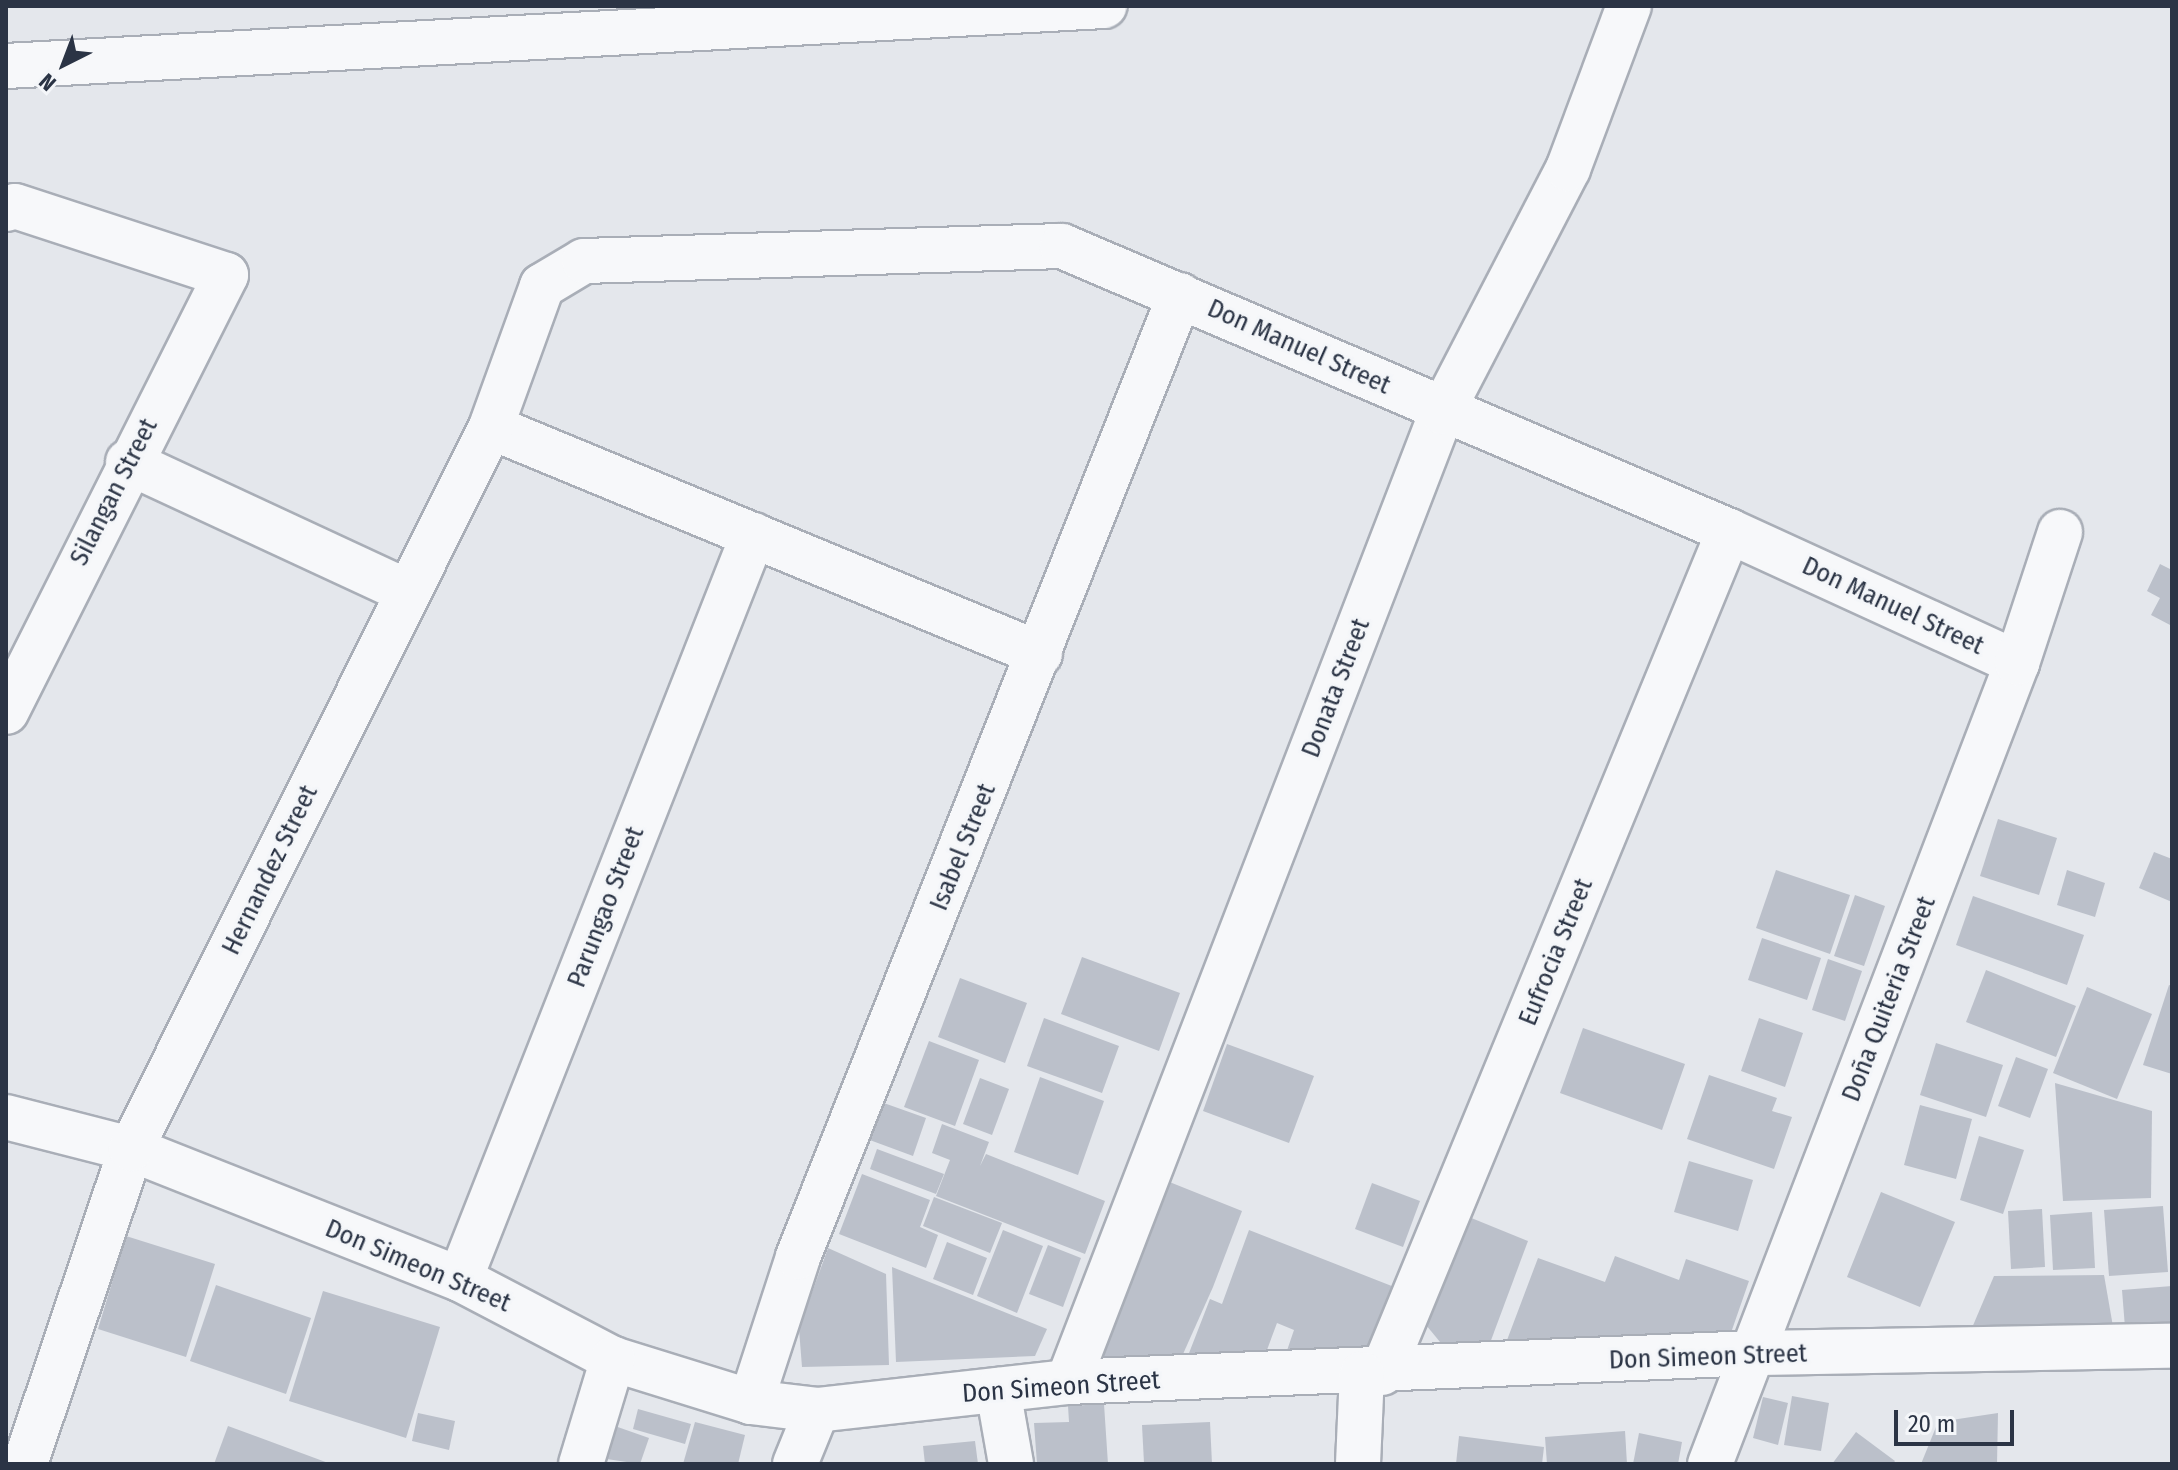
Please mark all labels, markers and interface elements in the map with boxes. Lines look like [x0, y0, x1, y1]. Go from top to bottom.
north arrow [24, 24, 104, 104]
text: N [34, 68, 62, 97]
street label: Don Manuel Street [1203, 293, 1395, 401]
street label: Silangan Street [64, 413, 164, 571]
street label: Don Manuel Street [1797, 550, 1989, 662]
street label: Donata Street [1295, 614, 1377, 762]
street label: Isabel Street [923, 779, 1003, 915]
street label: Hernandez Street [215, 780, 325, 960]
street label: Parungao Street [561, 822, 651, 992]
street label: Eufrocia Street [1512, 874, 1600, 1030]
street label: Doña Quiteria Street [1836, 892, 1942, 1106]
street label: Don Simeon Street [321, 1213, 515, 1319]
street label: Don Simeon Street [1608, 1338, 1808, 1376]
street label: Don Simeon Street [961, 1365, 1161, 1409]
scale bar [1898, 1394, 2018, 1444]
text: 20 m [1908, 1410, 1955, 1438]

